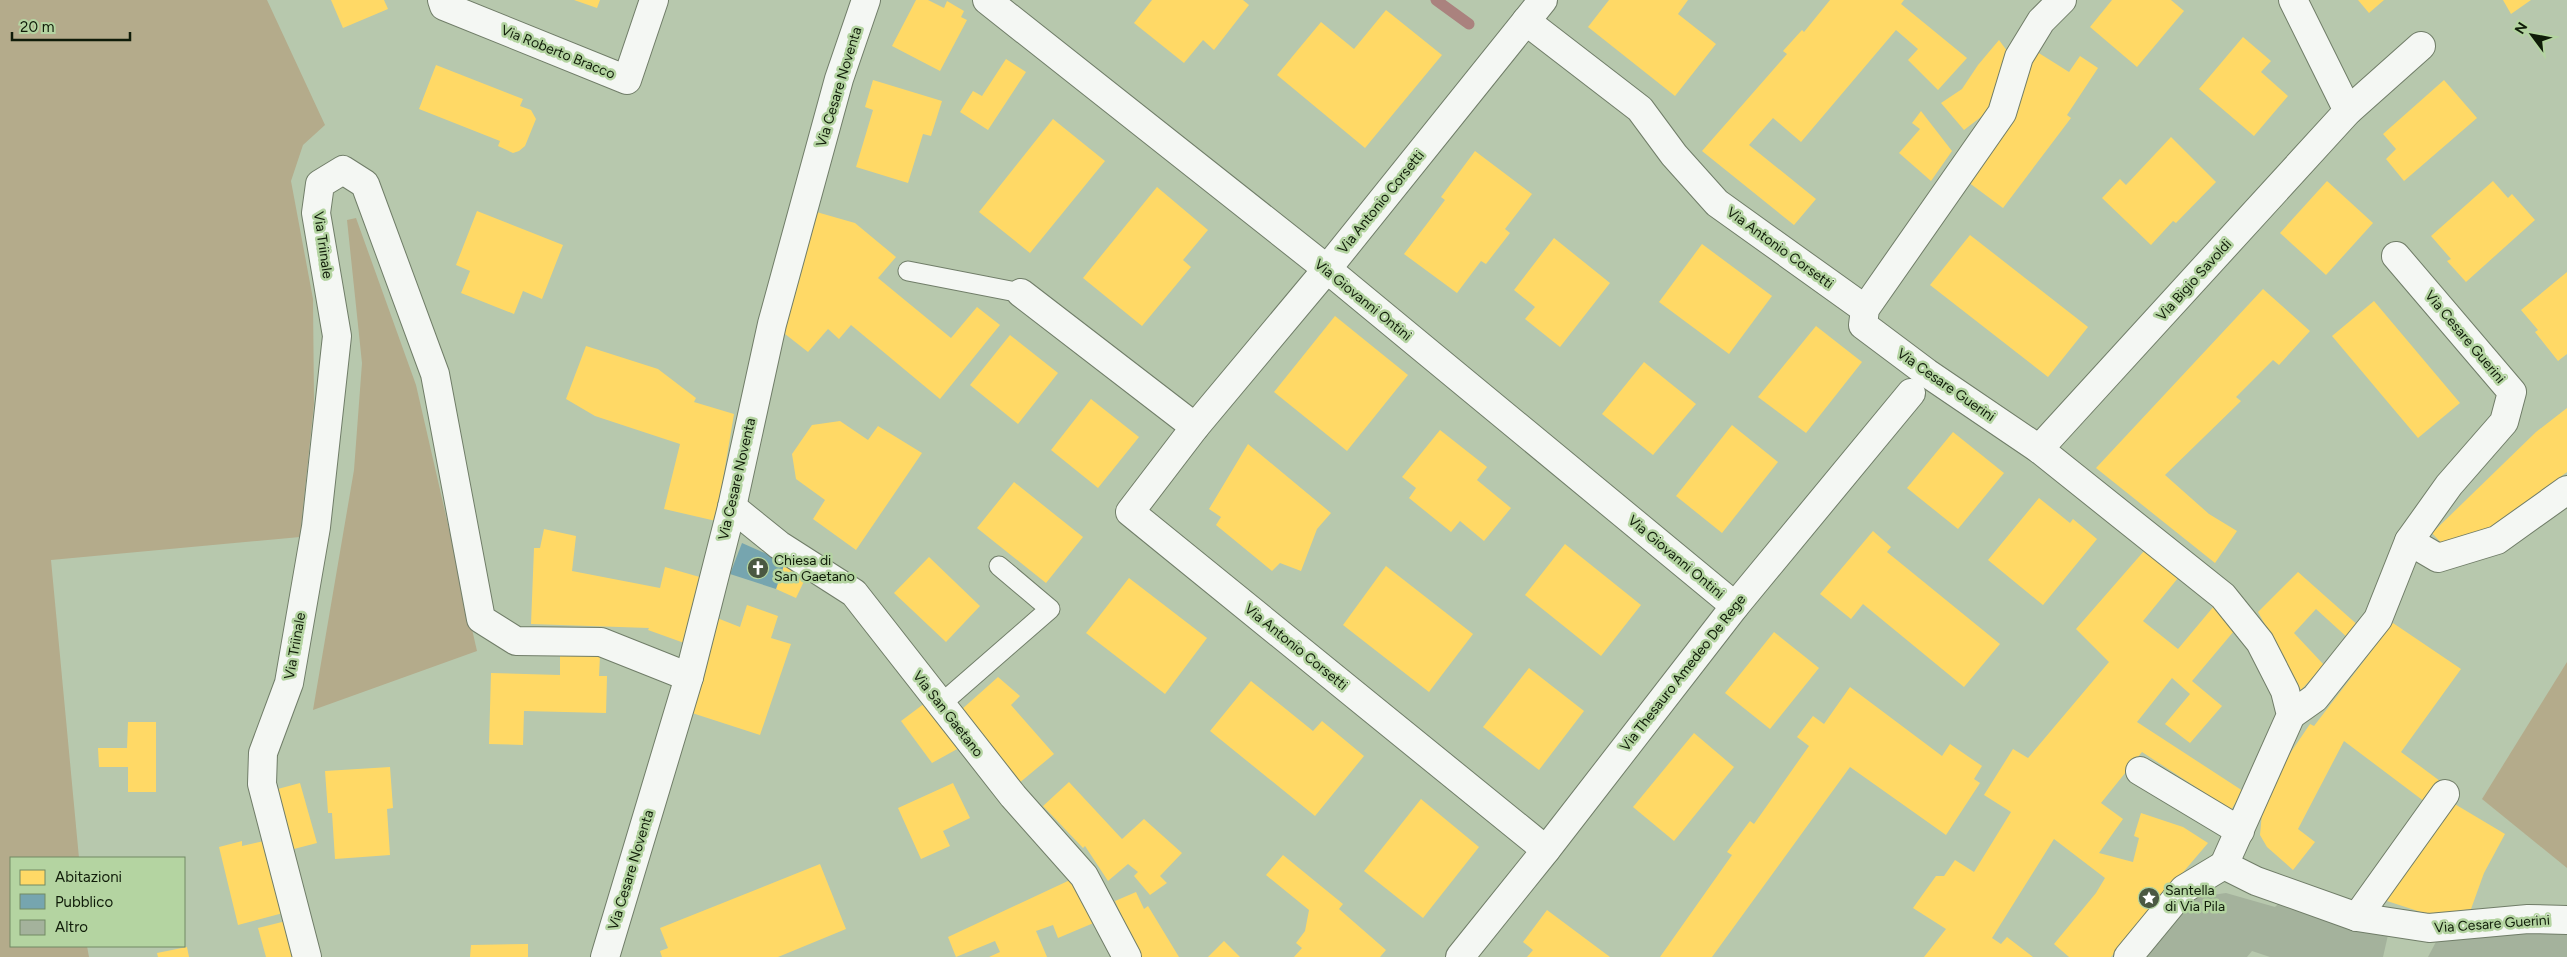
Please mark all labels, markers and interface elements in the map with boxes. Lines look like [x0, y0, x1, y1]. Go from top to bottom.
scale bar [12, 10, 130, 42]
north arrow [2507, 10, 2557, 60]
text: 20 m [20, 18, 54, 36]
text: N [2511, 19, 2531, 37]
street label: Via Roberto Bracco [498, 21, 618, 83]
street label: Via Cesare Noventa [813, 25, 865, 149]
street label: Via Antonio Corsetti [1334, 147, 1428, 257]
street label: Via Antonio Corsetti [1723, 204, 1837, 292]
street label: Via Triinale [310, 210, 336, 280]
street label: Via Bigio Savoldi [2153, 236, 2235, 324]
street label: Via Giovanni Ontini [1311, 256, 1415, 344]
street label: Via Cesare Guerini [2421, 287, 2509, 387]
street label: Via Cesare Guerini [1894, 345, 1998, 425]
street label: Via Cesare Noventa [715, 416, 759, 542]
street label: Via Giovanni Ontini [1624, 512, 1728, 602]
place label: Chiesa di San Gaetano [774, 552, 855, 585]
church icon: Chiesa di San Gaetano [746, 556, 770, 580]
street label: Via Thesauro Amedeo De Rege [1617, 591, 1750, 755]
street label: Via Antonio Corsetti [1241, 600, 1351, 694]
street label: Via Triinale [281, 611, 309, 681]
street label: Via San Gaetano [909, 668, 987, 760]
street label: Via Cesare Noventa [605, 808, 657, 932]
legend [10, 857, 185, 947]
text: Abitazioni [55, 868, 122, 886]
place label: Santella di Via Pila [2165, 882, 2225, 915]
place icon: Santella di Via Pila [2137, 886, 2161, 910]
text: Pubblico [55, 893, 113, 911]
street label: Via Cesare Guerini [2434, 911, 2550, 937]
text: Altro [55, 918, 88, 936]

